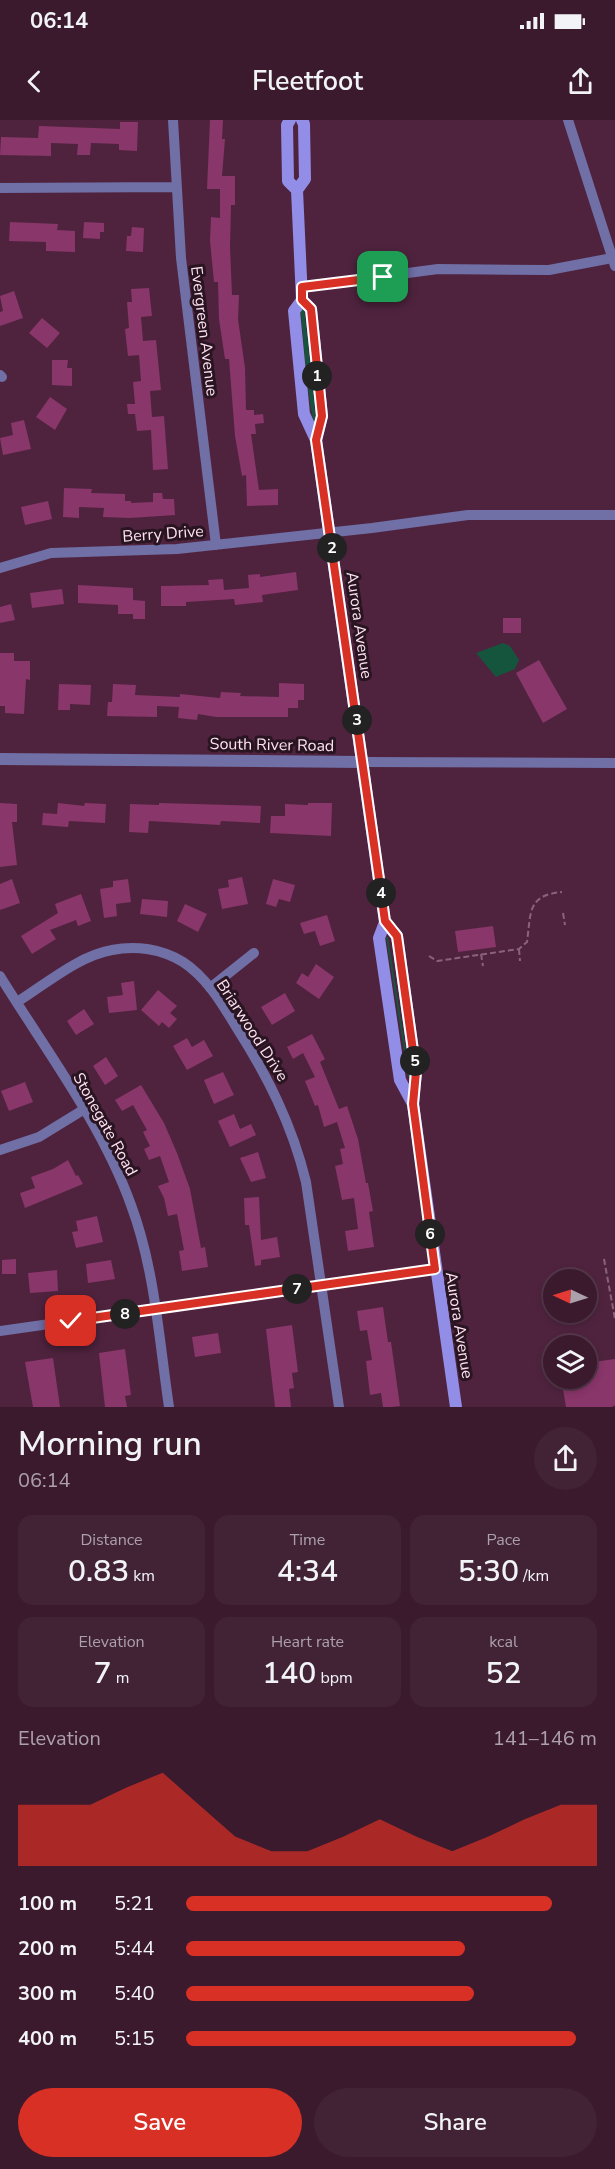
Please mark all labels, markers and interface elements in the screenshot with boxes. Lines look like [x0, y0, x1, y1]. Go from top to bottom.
text: 06:14 [30, 6, 88, 36]
text: Fleetfoot [252, 63, 363, 100]
icon: back [18, 65, 51, 98]
icon: share [564, 65, 597, 98]
pin [357, 251, 408, 302]
icon: arrive [366, 260, 399, 293]
street label: Evergreen Avenue [185, 265, 223, 398]
pin: 1 [302, 361, 332, 391]
text: 1 [312, 365, 322, 387]
street label: Berry Drive [122, 520, 205, 548]
pin: 2 [317, 533, 347, 563]
text: 2 [327, 537, 337, 559]
street label: Aurora Avenue [341, 570, 377, 680]
pin: 3 [342, 705, 372, 735]
text: 3 [352, 709, 362, 731]
street label: South River Road [209, 733, 334, 757]
pin: 4 [366, 878, 396, 908]
text: 4 [376, 882, 386, 904]
street label: Briarwood Drive [211, 975, 293, 1086]
pin: 5 [400, 1046, 430, 1076]
text: 5 [410, 1050, 420, 1072]
street label: Stonegate Road [68, 1069, 143, 1180]
pin: 6 [415, 1219, 445, 1249]
text: 6 [425, 1223, 435, 1245]
north arrow [543, 1269, 597, 1323]
map controls [543, 1269, 597, 1389]
street label: Aurora Avenue [440, 1270, 478, 1380]
pin: 7 [282, 1274, 312, 1304]
text: 7 [292, 1278, 302, 1300]
pin [45, 1295, 96, 1346]
pin: 8 [110, 1299, 140, 1329]
text: 8 [120, 1303, 130, 1325]
icon: check [54, 1304, 87, 1337]
button: layers [543, 1335, 597, 1389]
text: Morning run [18, 1422, 202, 1467]
button: share [534, 1427, 597, 1490]
text: 06:14 [18, 1467, 71, 1494]
text: Distance [80, 1529, 143, 1551]
text: Time [290, 1529, 325, 1551]
text: Pace [487, 1529, 520, 1551]
text: 0.83 [68, 1551, 129, 1592]
text: 4:34 [277, 1551, 338, 1592]
text: 5:30 [458, 1551, 519, 1592]
text: km [129, 1565, 155, 1587]
text: /km [519, 1565, 549, 1587]
text: Elevation [78, 1631, 145, 1653]
text: Heart rate [271, 1631, 344, 1653]
text: kcal [489, 1631, 518, 1653]
text: 7 [94, 1653, 112, 1694]
text: 140 [262, 1653, 316, 1694]
text: 52 [486, 1653, 522, 1694]
text: m [112, 1667, 129, 1689]
text: bpm [316, 1667, 353, 1689]
text: Elevation [18, 1725, 101, 1752]
text: 141–146 m [493, 1725, 597, 1752]
text: 100 m [18, 1890, 77, 1917]
text: 5:21 [114, 1890, 155, 1917]
text: 200 m [18, 1935, 77, 1962]
text: 5:44 [114, 1935, 155, 1962]
text: 300 m [18, 1980, 77, 2007]
text: 5:40 [114, 1980, 155, 2007]
text: 400 m [18, 2025, 77, 2052]
text: 5:15 [114, 2025, 155, 2052]
button: Save [18, 2088, 302, 2157]
button: Share [314, 2088, 597, 2157]

